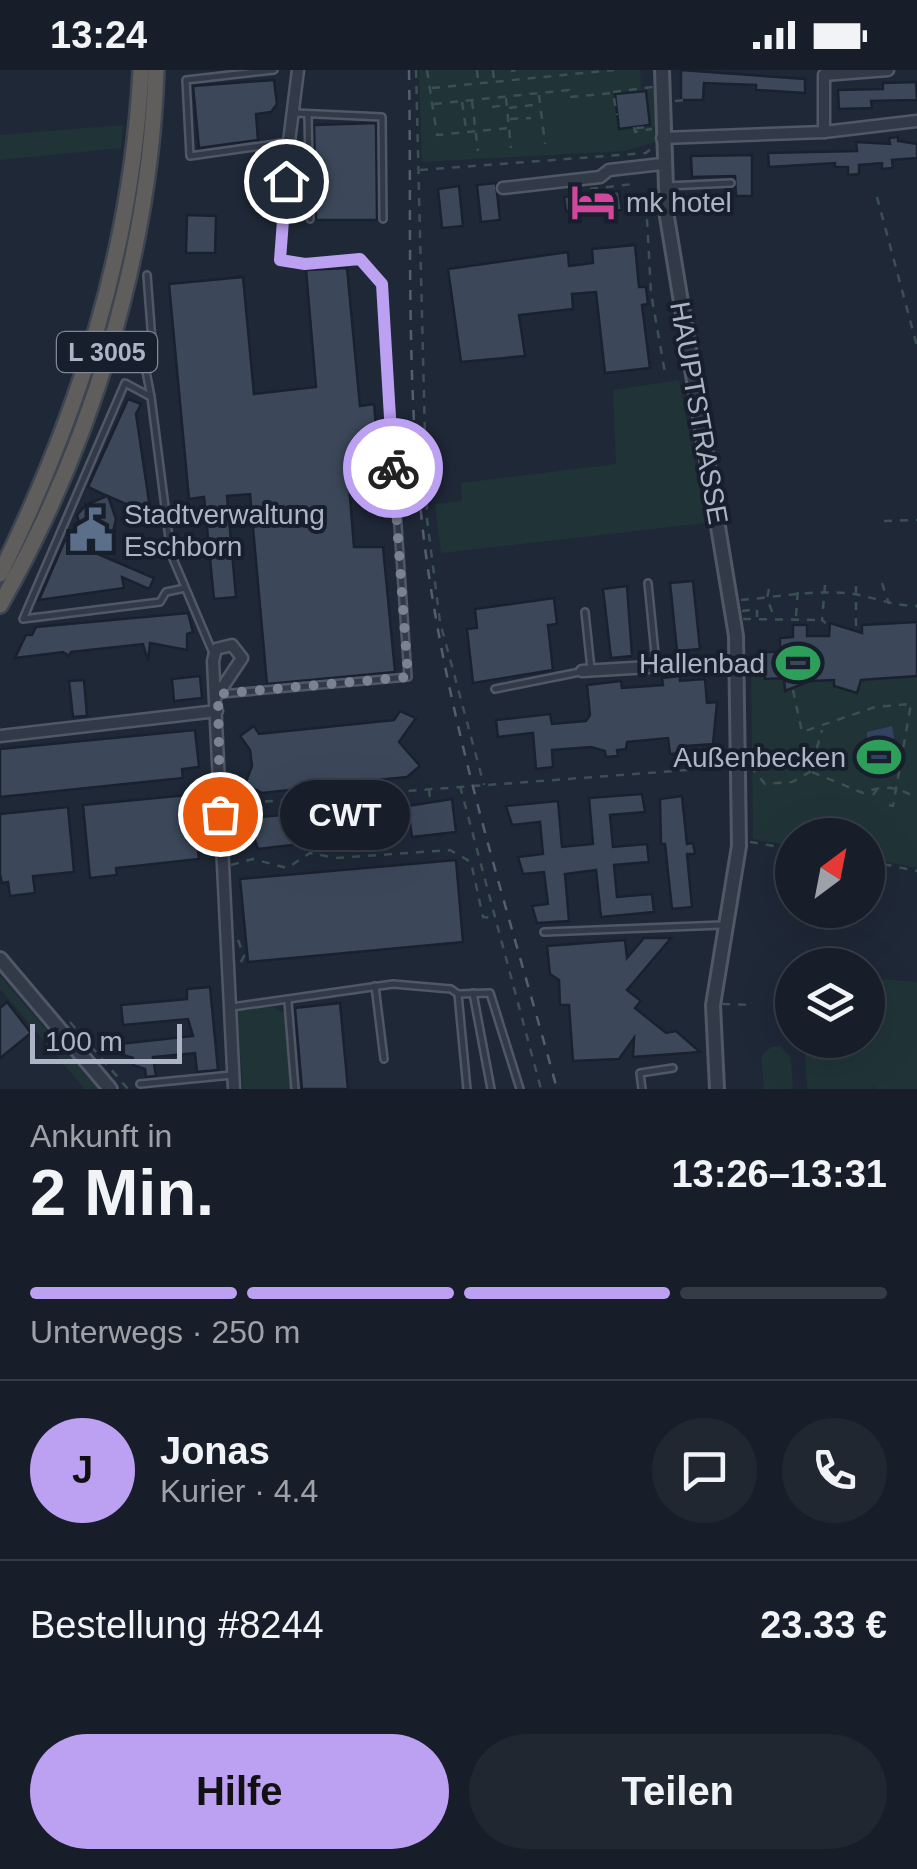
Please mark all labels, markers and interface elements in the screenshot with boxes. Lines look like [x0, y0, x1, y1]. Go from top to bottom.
text: 13:24 [50, 14, 147, 56]
pin [244, 139, 329, 224]
icon: home [259, 154, 314, 209]
hotel icon: mk hotel [569, 178, 617, 226]
place label: mk hotel [626, 187, 732, 218]
street label: HAUPTSTRASSE [664, 299, 734, 527]
road number: L 3005 [57, 332, 157, 372]
courier [343, 418, 443, 518]
icon: bike [366, 441, 421, 496]
place label: Stadtverwaltung Eschborn [124, 499, 325, 562]
public building icon: Stadtverwaltung Eschborn [67, 506, 115, 554]
sports icon: Hallenbad [774, 639, 822, 687]
place label: Hallenbad [639, 648, 765, 679]
sports icon: Außenbecken [855, 733, 903, 781]
place label: Außenbecken [673, 742, 846, 773]
pin [178, 772, 263, 857]
callout: CWT [280, 779, 410, 849]
icon: bag [193, 787, 248, 842]
text: CWT [309, 797, 381, 833]
north arrow [775, 818, 885, 928]
map controls [775, 818, 885, 1058]
button: layers [775, 948, 885, 1058]
scale bar [30, 1019, 182, 1064]
text: 100 m [45, 1026, 123, 1057]
text: Ankunft in [30, 1118, 172, 1154]
text: 13:26–13:31 [671, 1153, 887, 1195]
text: 2 Min. [30, 1156, 214, 1229]
text: Unterwegs · 250 m [30, 1314, 300, 1350]
button: chat [652, 1418, 757, 1523]
button: phone [782, 1418, 887, 1523]
text: Jonas [160, 1430, 270, 1472]
text: J [72, 1449, 93, 1491]
text: Kurier · 4.4 [160, 1473, 318, 1509]
text: Bestellung #8244 [30, 1604, 324, 1646]
text: 23.33 € [760, 1604, 887, 1646]
button: Hilfe [30, 1734, 449, 1849]
button: Teilen [469, 1734, 887, 1849]

